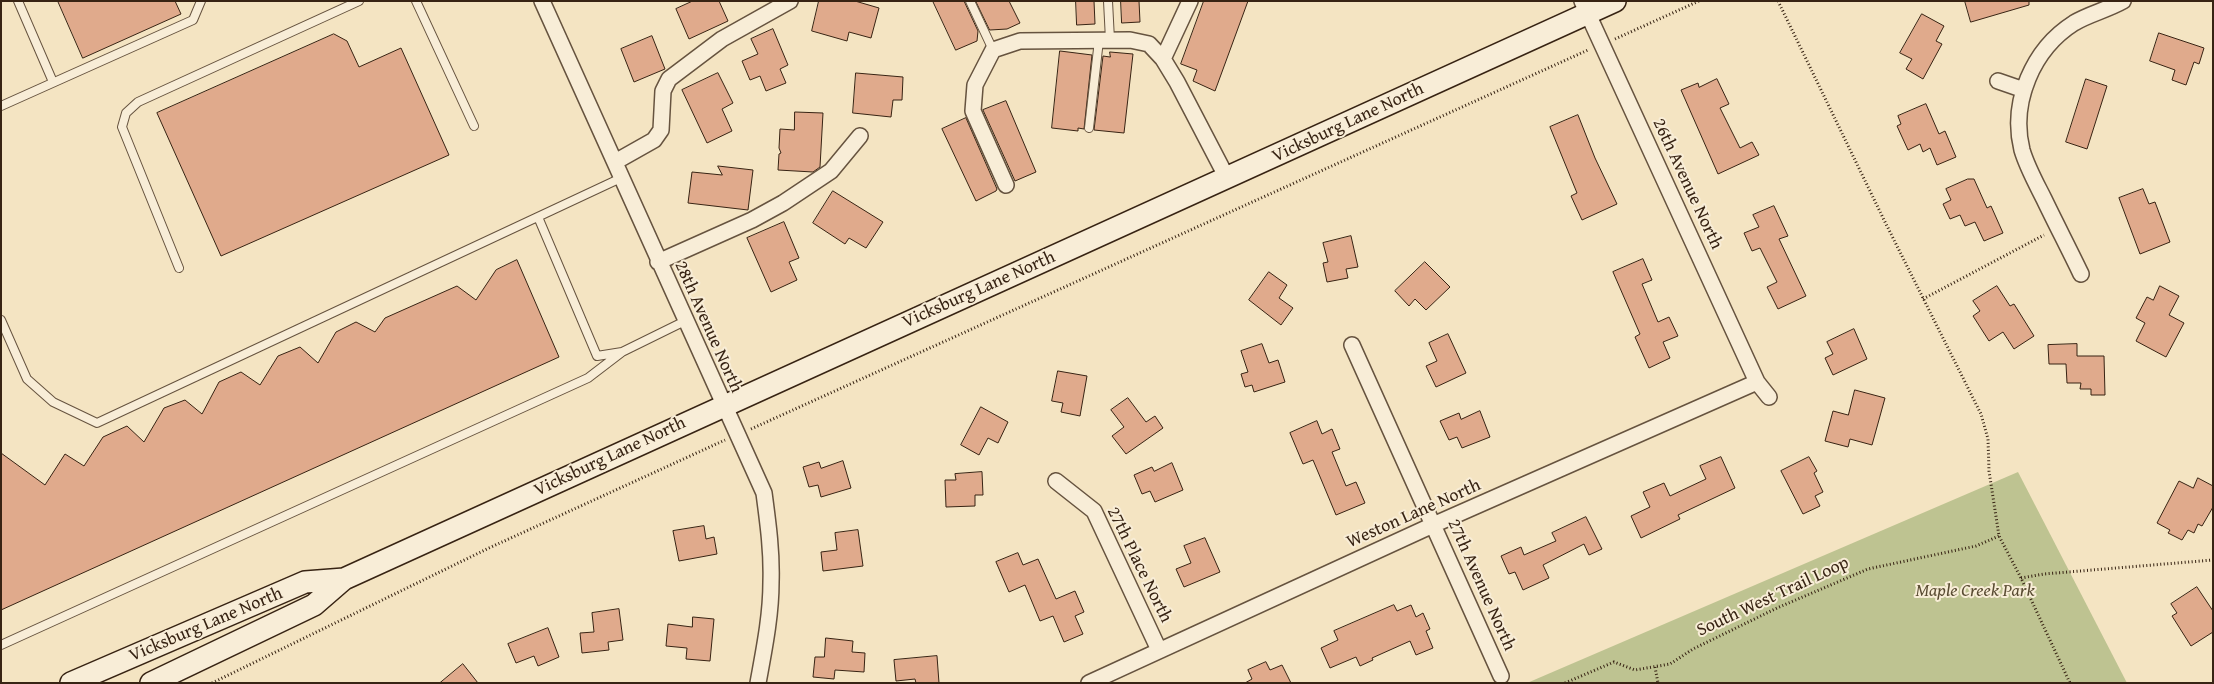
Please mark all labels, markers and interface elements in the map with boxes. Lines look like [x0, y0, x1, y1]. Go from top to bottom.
street label: Vicksburg Lane North [1269, 78, 1427, 168]
street label: 26th Avenue North [1647, 115, 1727, 253]
street label: Vicksburg Lane North [899, 247, 1059, 333]
street label: 28th Avenue North [669, 258, 747, 396]
street label: Vicksburg Lane North [531, 412, 689, 502]
street label: Weston Lane North [1344, 475, 1484, 553]
street label: 27th Place North [1102, 504, 1176, 626]
street label: 27th Avenue North [1442, 516, 1520, 654]
street label: South West Trail Loop [1693, 552, 1853, 642]
park label: Maple Creek Park [1915, 580, 2035, 602]
street label: Vicksburg Lane North [126, 583, 286, 667]

